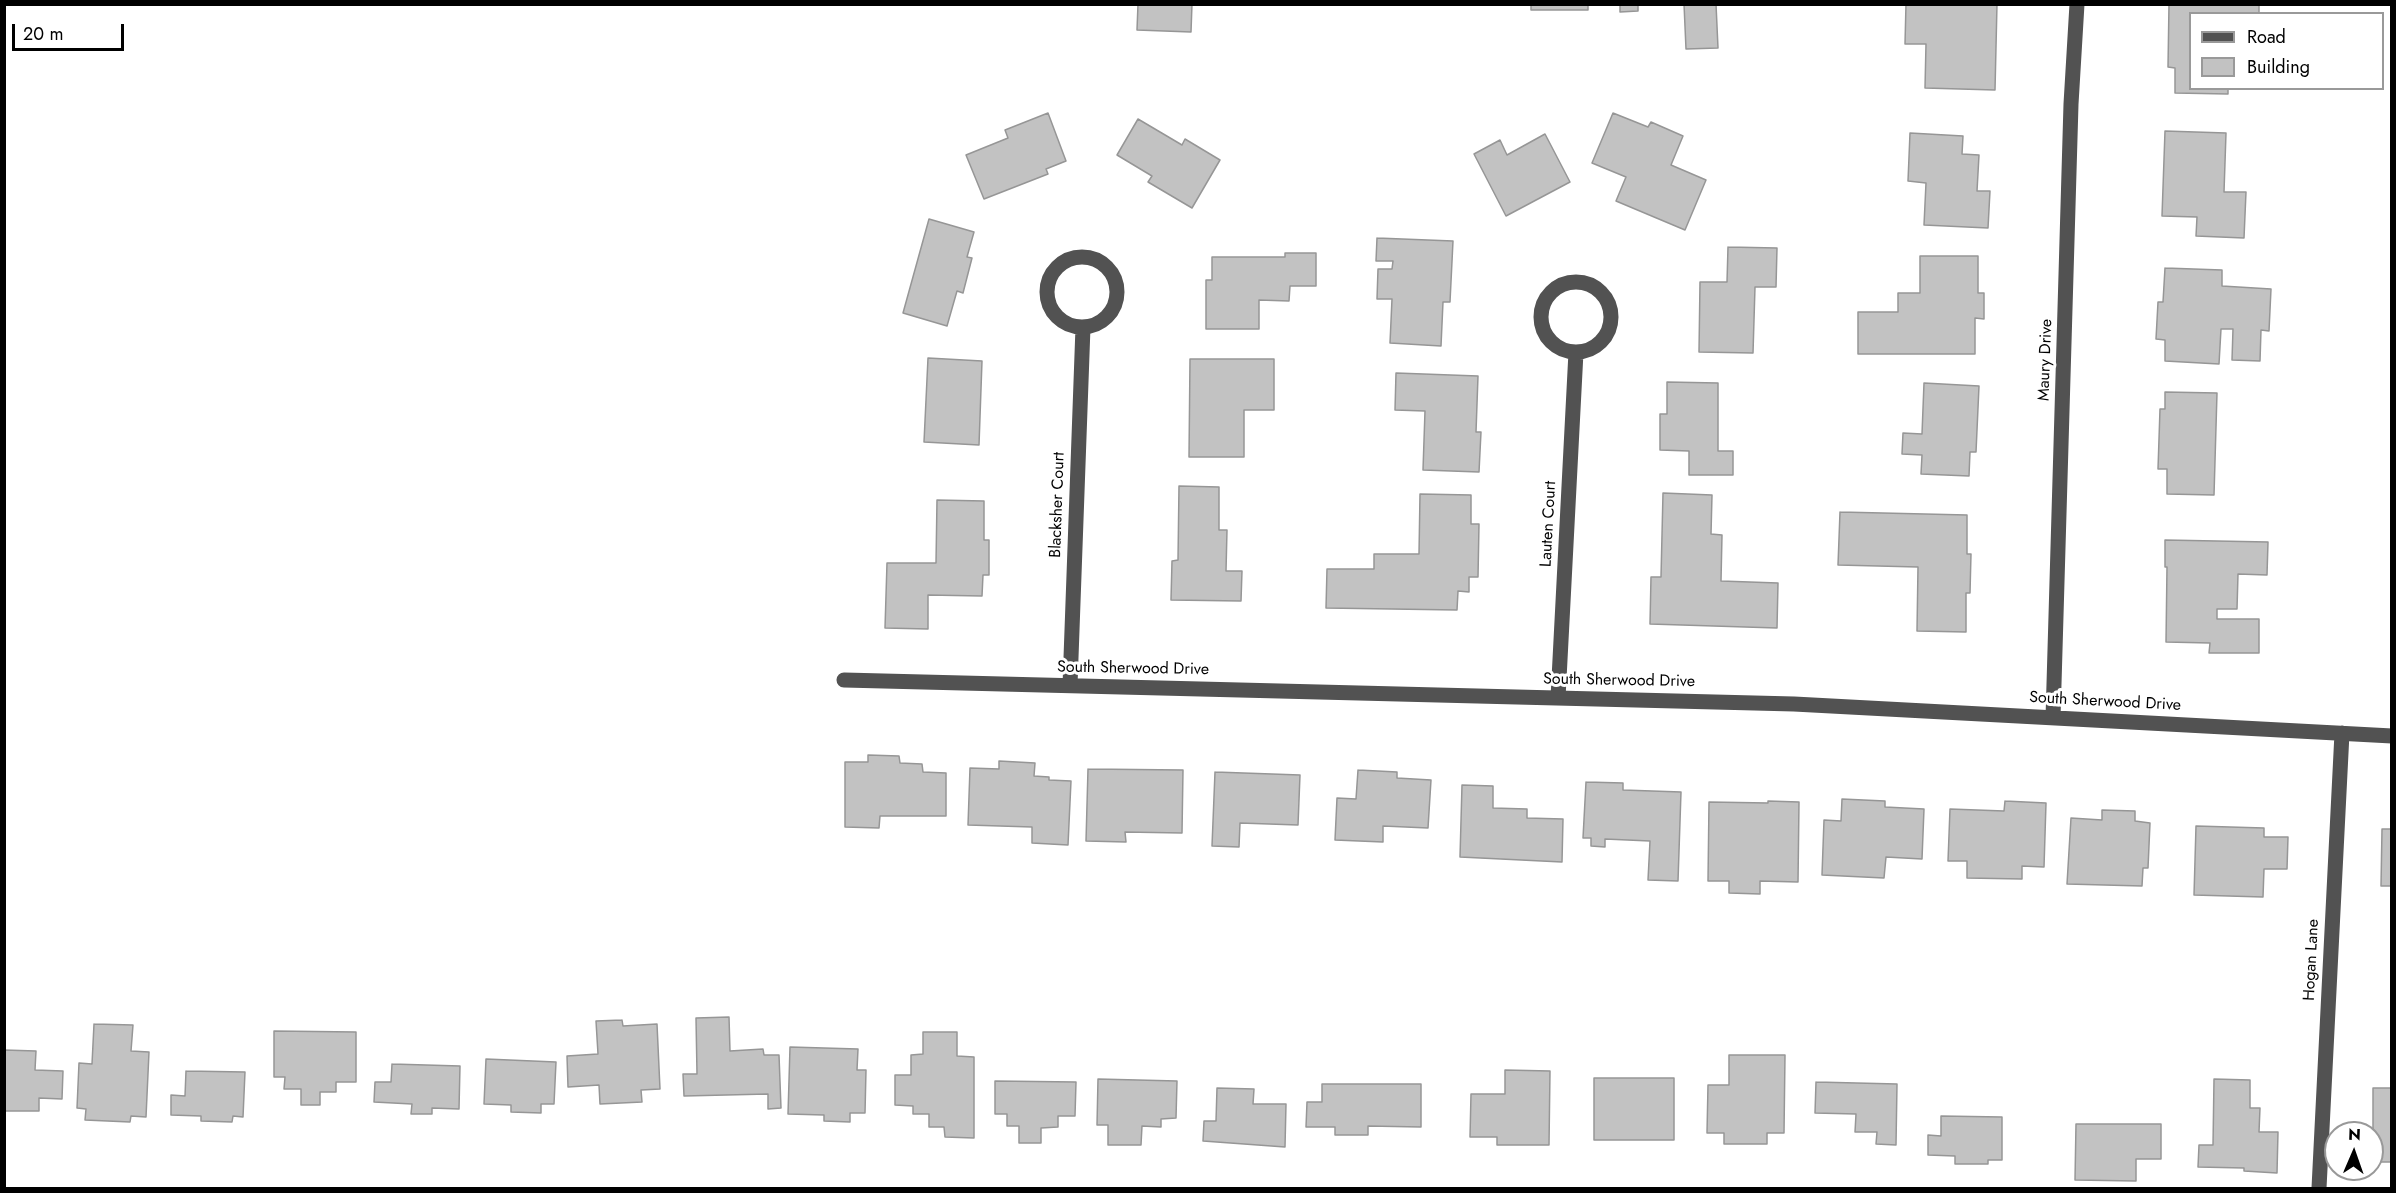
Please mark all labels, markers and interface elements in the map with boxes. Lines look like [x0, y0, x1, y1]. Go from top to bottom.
scale bar [15, 12, 128, 50]
legend [2189, 12, 2384, 90]
text: 20 m [23, 21, 63, 47]
text: Road [2247, 24, 2286, 50]
text: Building [2247, 54, 2310, 80]
street label: Maury Drive [2035, 318, 2057, 402]
street label: Blacksher Court [1047, 452, 1069, 558]
street label: Lauten Court [1537, 481, 1561, 567]
street label: South Sherwood Drive [1057, 658, 1209, 680]
street label: South Sherwood Drive [1543, 670, 1695, 692]
street label: South Sherwood Drive [2029, 688, 2181, 716]
street label: Hogan Lane [2300, 919, 2324, 1001]
north arrow [2324, 1121, 2384, 1181]
text: N [2348, 1123, 2361, 1146]

